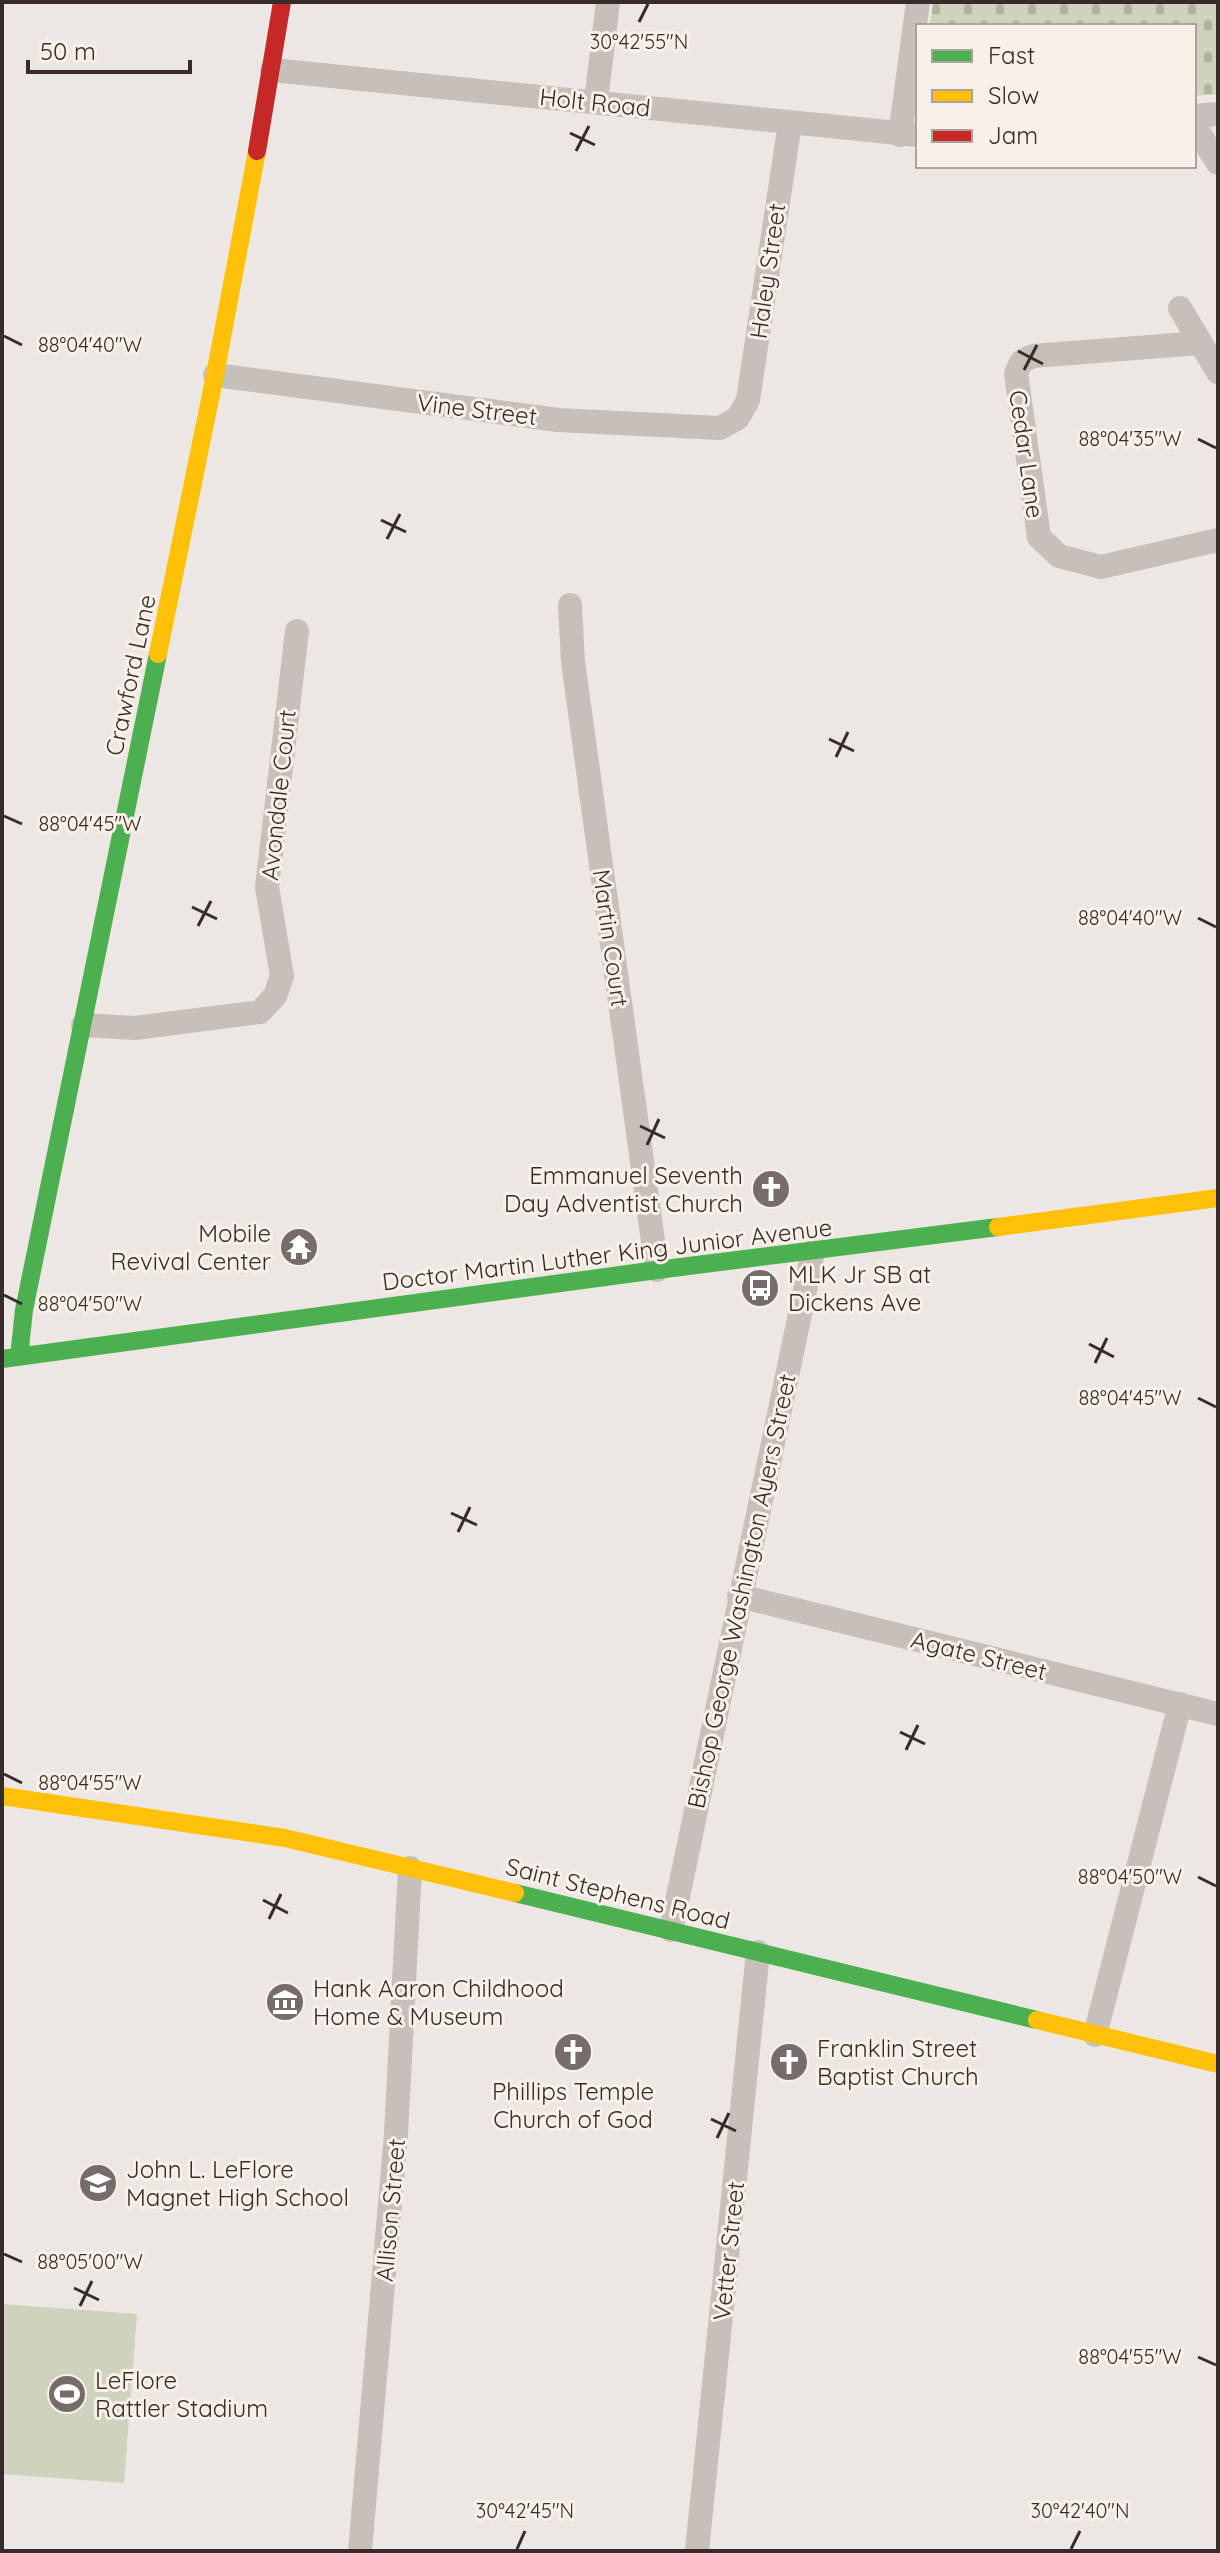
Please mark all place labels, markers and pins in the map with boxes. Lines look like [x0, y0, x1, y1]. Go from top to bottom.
place label: Emmanuel Seventh Day Adventist Church [504, 1160, 743, 1218]
church icon: Emmanuel Seventh Day Adventist Church [750, 1168, 792, 1210]
place label: Mobile Revival Center [111, 1218, 271, 1276]
temple icon: Mobile Revival Center [278, 1226, 320, 1268]
place label: MLK Jr SB at Dickens Ave [788, 1259, 931, 1317]
bus stop icon: MLK Jr SB at Dickens Ave [739, 1267, 781, 1309]
place label: Hank Aaron Childhood Home & Museum [313, 1973, 564, 2031]
museum icon: Hank Aaron Childhood Home & Museum [264, 1981, 306, 2023]
church icon: Phillips Temple Church of God [552, 2031, 594, 2073]
place label: Franklin Street Baptist Church [817, 2033, 979, 2091]
church icon: Franklin Street Baptist Church [768, 2041, 810, 2083]
place label: Phillips Temple Church of God [492, 2076, 654, 2134]
place label: John L. LeFlore Magnet High School [126, 2154, 349, 2212]
school or university icon: John L. LeFlore Magnet High School [77, 2162, 119, 2204]
place label: LeFlore Rattler Stadium [95, 2365, 268, 2423]
sports icon: LeFlore Rattler Stadium [46, 2373, 88, 2415]

